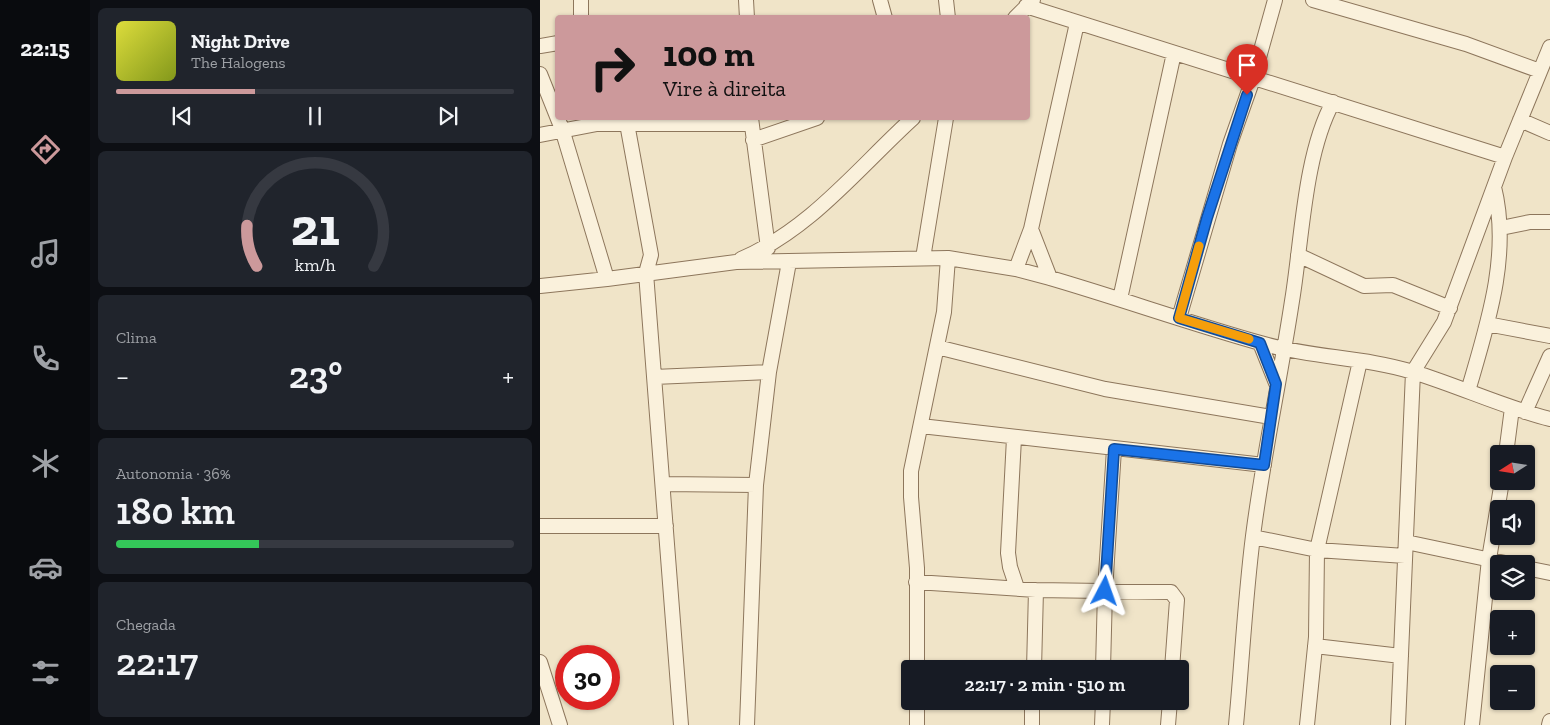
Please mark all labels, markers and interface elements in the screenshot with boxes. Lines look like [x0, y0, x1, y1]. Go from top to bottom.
text: Night Drive [191, 30, 290, 53]
text: 100 m [663, 33, 755, 75]
text: 22:15 [20, 35, 70, 62]
icon: right [580, 35, 645, 100]
pin [1226, 44, 1268, 95]
icon: arrive [1233, 51, 1261, 79]
text: The Halogens [191, 53, 286, 72]
text: Vire à direita [663, 75, 786, 102]
icon: previous [168, 102, 196, 130]
icon: pause [301, 102, 329, 130]
icon: next [434, 102, 462, 130]
icon: directions [28, 132, 63, 167]
text: 21 [291, 196, 339, 258]
icon: music [28, 236, 63, 271]
text: km/h [295, 254, 335, 276]
text: Clima [116, 328, 157, 347]
icon: phone [28, 341, 63, 376]
text: 23° [289, 352, 343, 398]
text: − [116, 360, 129, 393]
text: + [502, 360, 514, 393]
north arrow [1490, 445, 1535, 490]
map controls [1490, 445, 1535, 710]
icon: climate [28, 446, 63, 481]
text: Autonomia · 36% [116, 464, 231, 483]
text: 180 km [116, 488, 235, 534]
button: sound [1490, 500, 1535, 545]
icon: car [28, 550, 63, 585]
button: layers [1490, 555, 1535, 600]
position arrow [1078, 564, 1130, 616]
button: + [1490, 610, 1535, 655]
text: Chegada [116, 615, 176, 634]
text: 22:17 [116, 639, 198, 685]
speed limit sign: 30 [555, 645, 620, 710]
icon: filters [28, 655, 63, 690]
button: − [1490, 665, 1535, 710]
text: 22:17 · 2 min · 510 m [965, 673, 1125, 696]

